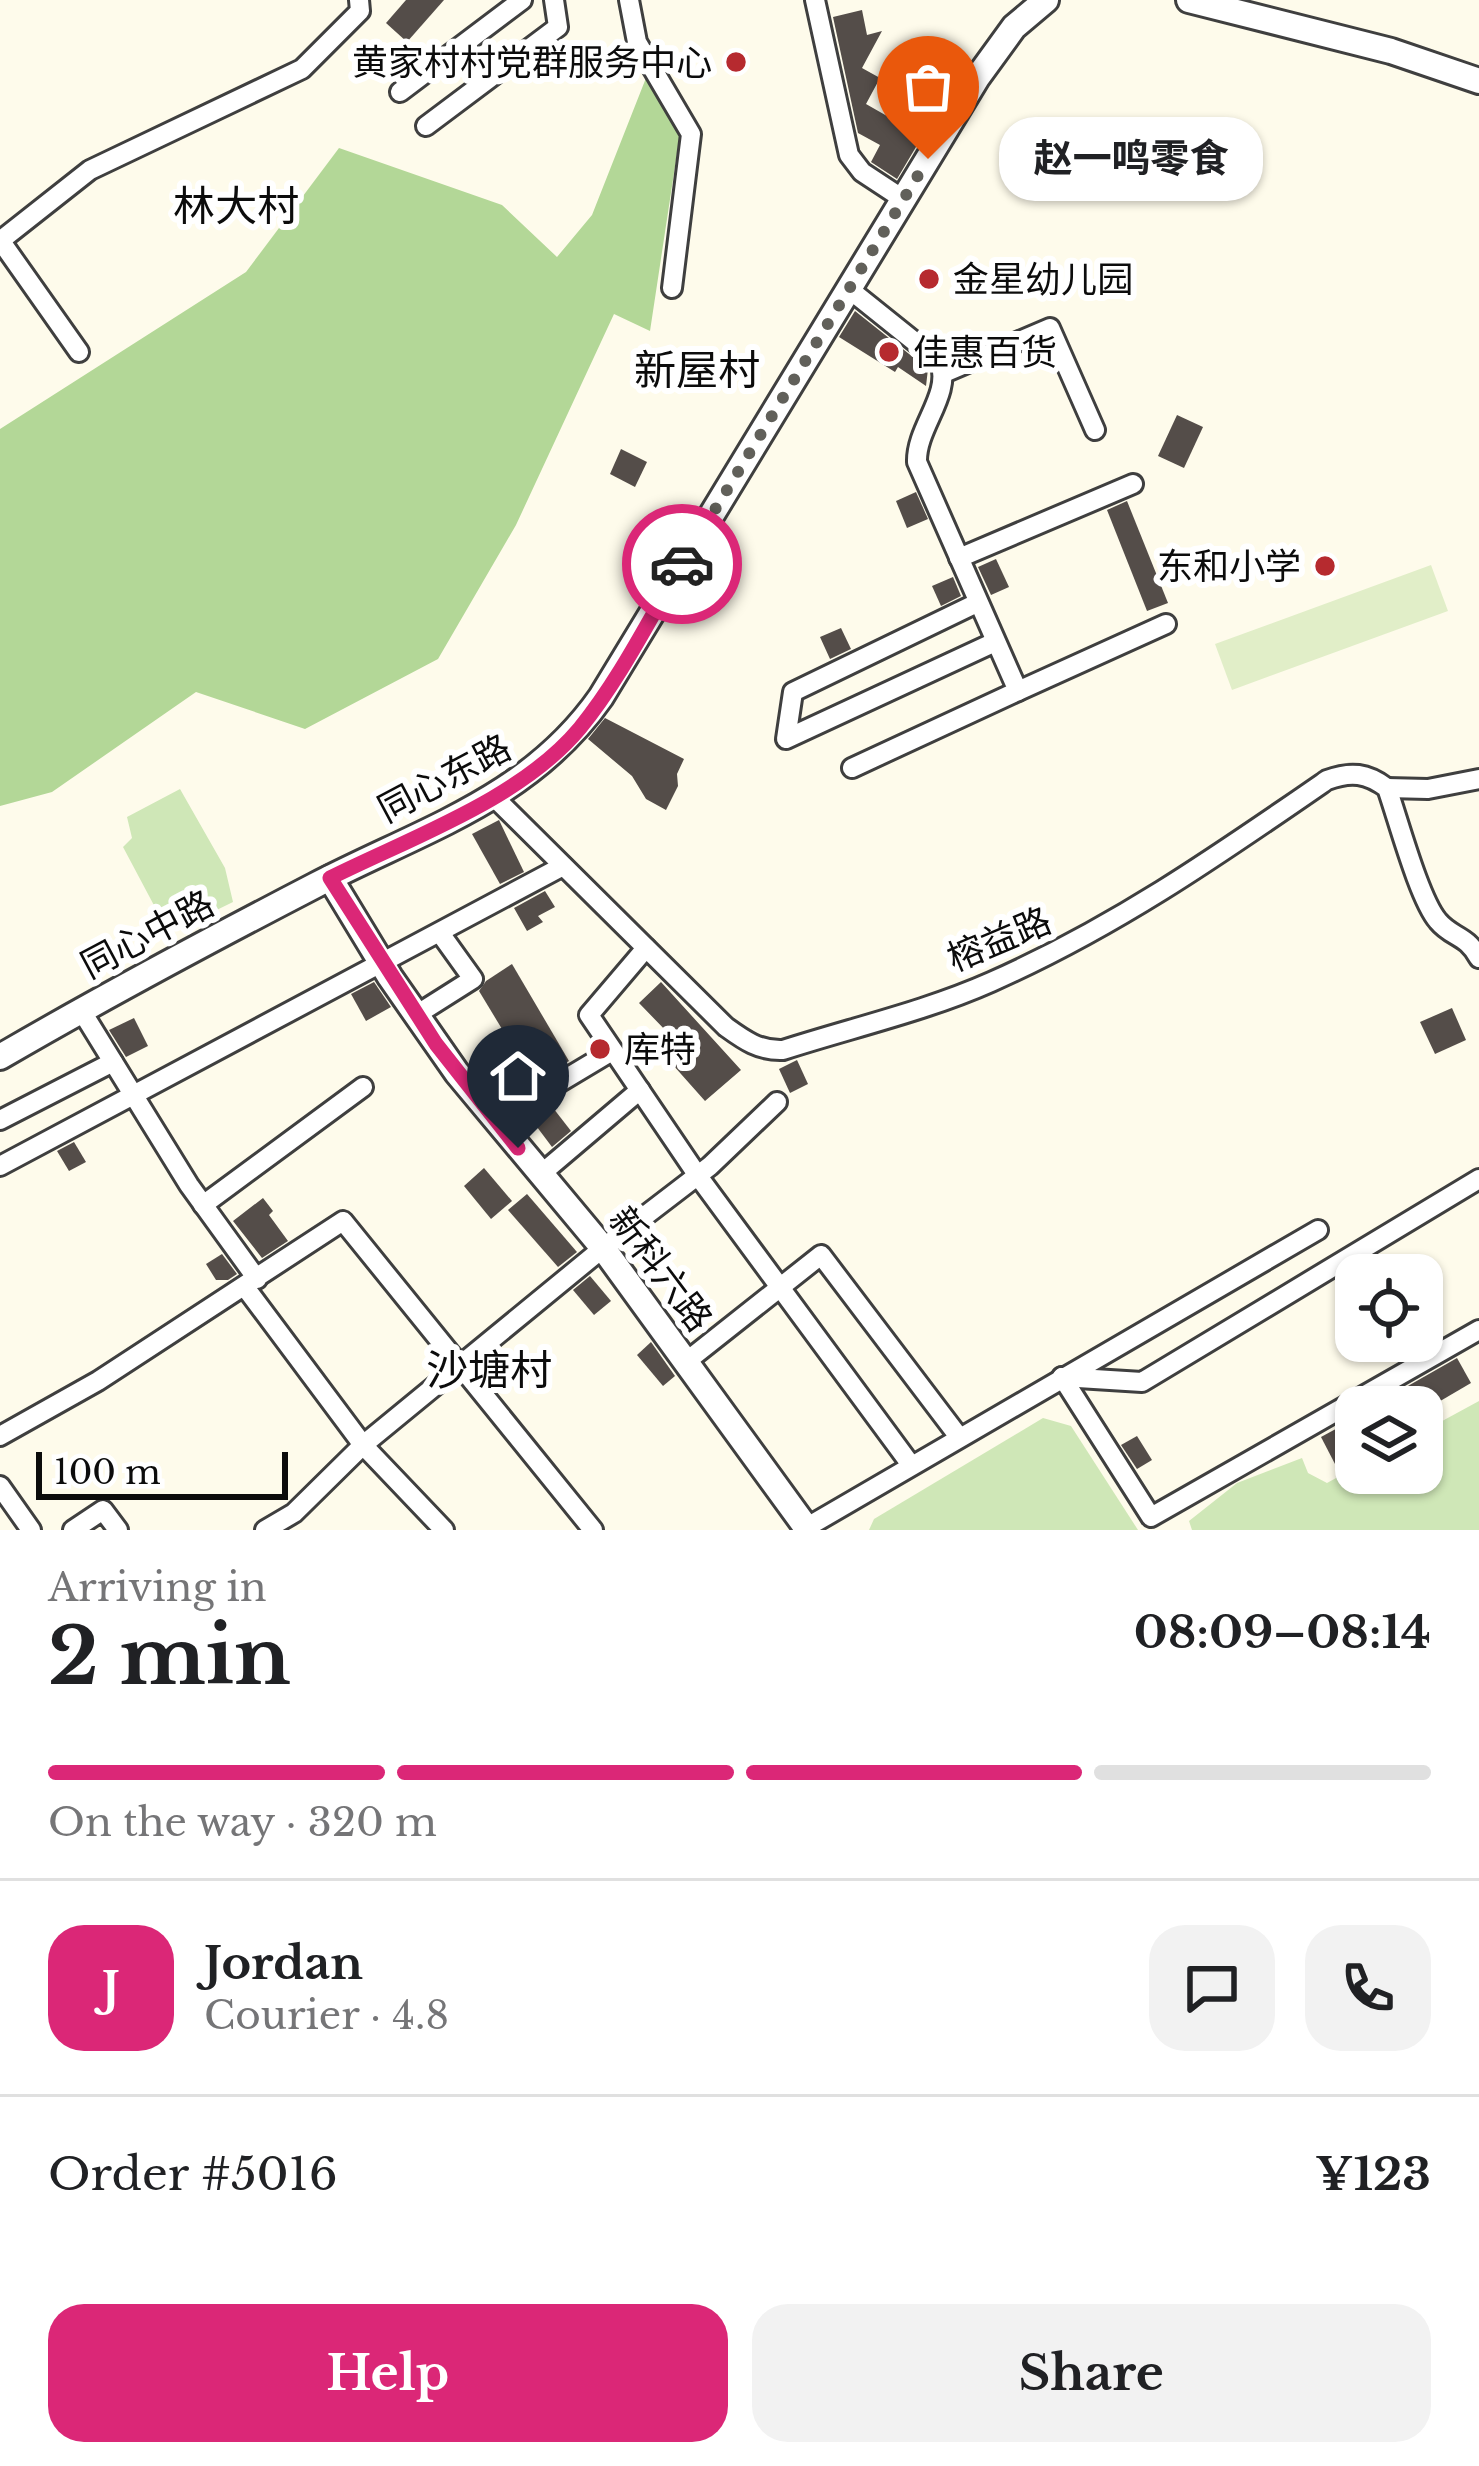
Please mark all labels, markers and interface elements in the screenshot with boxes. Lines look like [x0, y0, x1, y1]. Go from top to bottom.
pin [877, 36, 979, 159]
place label: 黄家村村党群服务中心 [352, 40, 712, 85]
marker: 黄家村村党群服务中心 [723, 49, 749, 75]
icon: bag [895, 54, 961, 120]
callout: 赵一鸣零食 [1000, 117, 1264, 201]
text: 赵一鸣零食 [1033, 134, 1229, 183]
district label: 林大村 [173, 180, 299, 232]
place label: 金星幼儿园 [953, 257, 1133, 302]
marker: 金星幼儿园 [916, 266, 942, 292]
place label: 佳惠百货 [913, 330, 1057, 375]
marker: 佳惠百货 [876, 339, 902, 365]
district label: 新屋村 [634, 344, 760, 396]
courier [622, 504, 742, 624]
icon: car [649, 531, 715, 597]
place label: 东和小学 [1157, 544, 1301, 589]
marker: 东和小学 [1312, 553, 1338, 579]
street label: 同心东路 [370, 725, 518, 832]
street label: 同心中路 [73, 881, 221, 988]
street label: 榕益路 [941, 898, 1058, 981]
pin [467, 1025, 569, 1148]
place label: 库特 [624, 1027, 696, 1072]
marker: 库特 [587, 1036, 613, 1062]
icon: home [485, 1043, 551, 1109]
street label: 新科六路 [599, 1198, 722, 1340]
map controls [1335, 1254, 1443, 1494]
button: locate [1335, 1254, 1443, 1362]
district label: 沙塘村 [426, 1344, 552, 1396]
button: layers [1335, 1386, 1443, 1494]
scale bar [36, 1446, 288, 1499]
text: 100 m [54, 1452, 161, 1493]
text: Arriving in [48, 1563, 267, 1612]
text: 08:09–08:14 [1134, 1604, 1431, 1660]
text: 2 min [48, 1608, 291, 1705]
text: On the way · 320 m [48, 1798, 437, 1847]
button: chat [1149, 1925, 1275, 2051]
button: phone [1305, 1925, 1431, 2051]
text: Jordan [204, 1935, 363, 1991]
text: J [102, 1960, 120, 2016]
text: Courier · 4.8 [204, 1991, 449, 2040]
text: Order #5016 [48, 2146, 338, 2202]
text: ¥123 [1315, 2146, 1431, 2202]
button: Help [48, 2304, 728, 2442]
button: Share [752, 2304, 1431, 2442]

